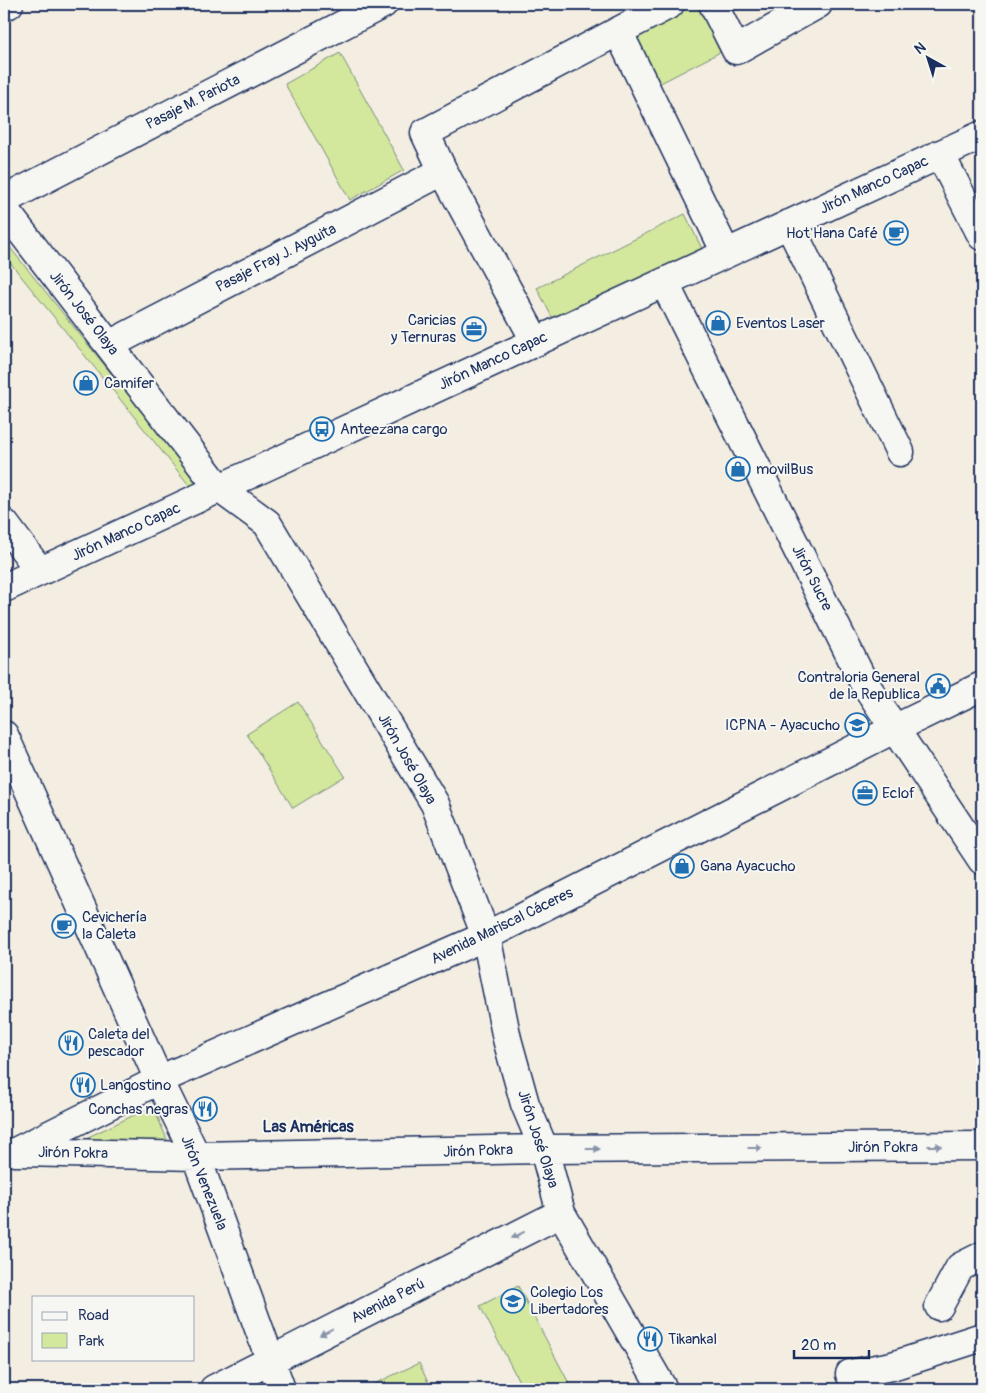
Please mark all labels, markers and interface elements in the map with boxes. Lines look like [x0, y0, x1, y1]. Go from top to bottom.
north arrow [904, 32, 954, 82]
text: N [911, 39, 929, 58]
street label: Pasaje M. Pariota [143, 70, 243, 134]
street label: Jirón Manco Capac [817, 151, 932, 219]
street label: Pasaje Fray J. Ayguita [213, 219, 339, 297]
cafe icon: Hot Hana Café [883, 220, 909, 246]
place label: Hot Hana Café [786, 224, 878, 243]
street label: Jirón José Olaya [45, 267, 123, 359]
shop icon: Eventos Laser [705, 310, 731, 336]
place label: Caricias y Ternuras [390, 311, 456, 347]
place label: Eventos Laser [736, 314, 826, 333]
office icon: Caricias y Ternuras [461, 316, 487, 342]
street label: Jirón Manco Capac [436, 327, 551, 395]
shop icon: Camifer [73, 370, 99, 396]
place label: Camifer [104, 374, 155, 393]
bus stop icon: Anteezana cargo [309, 416, 335, 442]
place label: Anteezana cargo [340, 420, 448, 439]
shop icon: movilBus [725, 456, 751, 482]
place label: movilBus [756, 460, 813, 479]
street label: Jirón Manco Capac [69, 498, 184, 566]
street label: Jirón Sucre [787, 542, 837, 615]
place label: Contraloria General de la Republica [797, 668, 920, 704]
public building icon: Contraloria General de la Republica [925, 673, 951, 699]
street label: Jirón José Olaya [373, 710, 441, 808]
school or university icon: ICPNA - Ayacucho [844, 712, 870, 738]
place label: ICPNA - Ayacucho [725, 716, 840, 735]
office icon: Eclof [852, 780, 878, 806]
place label: Eclof [882, 784, 915, 803]
shop icon: Gana Ayacucho [669, 853, 695, 879]
place label: Gana Ayacucho [700, 857, 796, 876]
street label: Avenida Mariscal Cáceres [428, 883, 576, 969]
place label: Cevichería la Caleta [82, 908, 147, 944]
cafe icon: Cevichería la Caleta [51, 913, 77, 939]
place label: Caleta del pescador [88, 1025, 150, 1061]
restaurant icon: Caleta del pescador [58, 1030, 84, 1056]
restaurant icon: Langostino [70, 1072, 96, 1098]
place label: Langostino [100, 1076, 171, 1095]
street label: Jirón José Olaya [513, 1088, 563, 1190]
restaurant icon: Conchas negras [192, 1096, 218, 1122]
place label: Conchas negras [88, 1100, 188, 1119]
district label: Las Américas [262, 1117, 354, 1137]
street label: Jirón Venezuela [176, 1133, 232, 1233]
street label: Jirón Pokra [848, 1138, 918, 1157]
street label: Jirón Pokra [443, 1140, 513, 1162]
one-way arrow [927, 1142, 943, 1150]
street label: Jirón Pokra [38, 1143, 108, 1163]
one-way arrow [747, 1143, 763, 1151]
one-way arrow [585, 1144, 601, 1152]
one-way arrow [510, 1231, 525, 1239]
street label: Avenida Perú [348, 1274, 428, 1328]
place label: Colegio Los Libertadores [530, 1283, 609, 1319]
school or university icon: Colegio Los Libertadores [500, 1288, 526, 1314]
legend [32, 1296, 195, 1360]
text: Road [78, 1306, 109, 1325]
restaurant icon: Tikankal [637, 1326, 663, 1352]
one-way arrow [319, 1328, 333, 1336]
scale bar [794, 1328, 868, 1360]
place label: Tikankal [668, 1330, 717, 1349]
text: Park [78, 1332, 105, 1351]
text: 20 m [801, 1336, 836, 1355]

